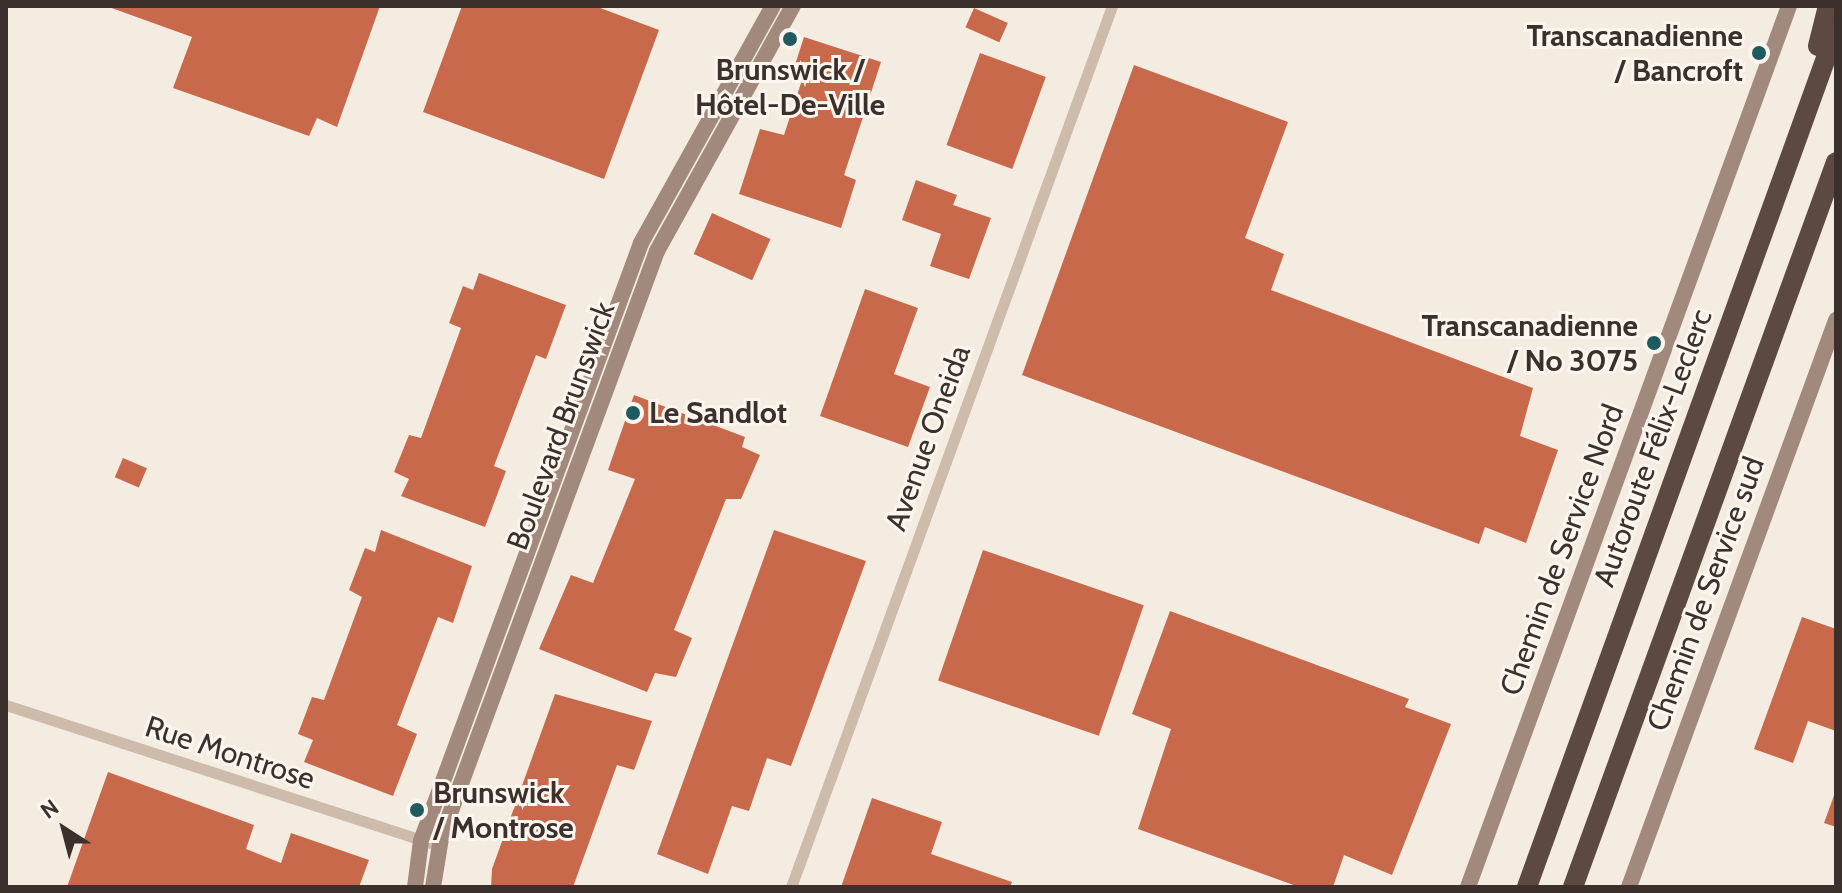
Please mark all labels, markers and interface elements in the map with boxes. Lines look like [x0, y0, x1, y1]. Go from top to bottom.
place label: Transcanadienne / Bancroft [1527, 18, 1743, 88]
marker: Brunswick / Hôtel-De-Ville [781, 30, 799, 48]
marker: Transcanadienne / Bancroft [1750, 44, 1768, 62]
place label: Brunswick / Hôtel-De-Ville [695, 52, 885, 122]
street label: Boulevard Brunswick [499, 297, 623, 555]
street label: Autoroute Félix-Leclerc [1586, 305, 1720, 591]
place label: Transcanadienne / No 3075 [1422, 308, 1638, 378]
marker: Transcanadienne / No 3075 [1645, 334, 1663, 352]
street label: Avenue Oneida [878, 341, 978, 535]
place label: Le Sandlot [649, 395, 787, 431]
street label: Chemin de Service Nord [1493, 400, 1631, 700]
marker: Le Sandlot [624, 404, 642, 422]
street label: Chemin de Service sud [1640, 452, 1772, 736]
street label: Rue Montrose [141, 709, 319, 797]
place label: Brunswick / Montrose [433, 775, 574, 846]
north arrow [24, 789, 104, 869]
text: N [35, 794, 64, 825]
marker: Brunswick / Montrose [408, 801, 426, 819]

